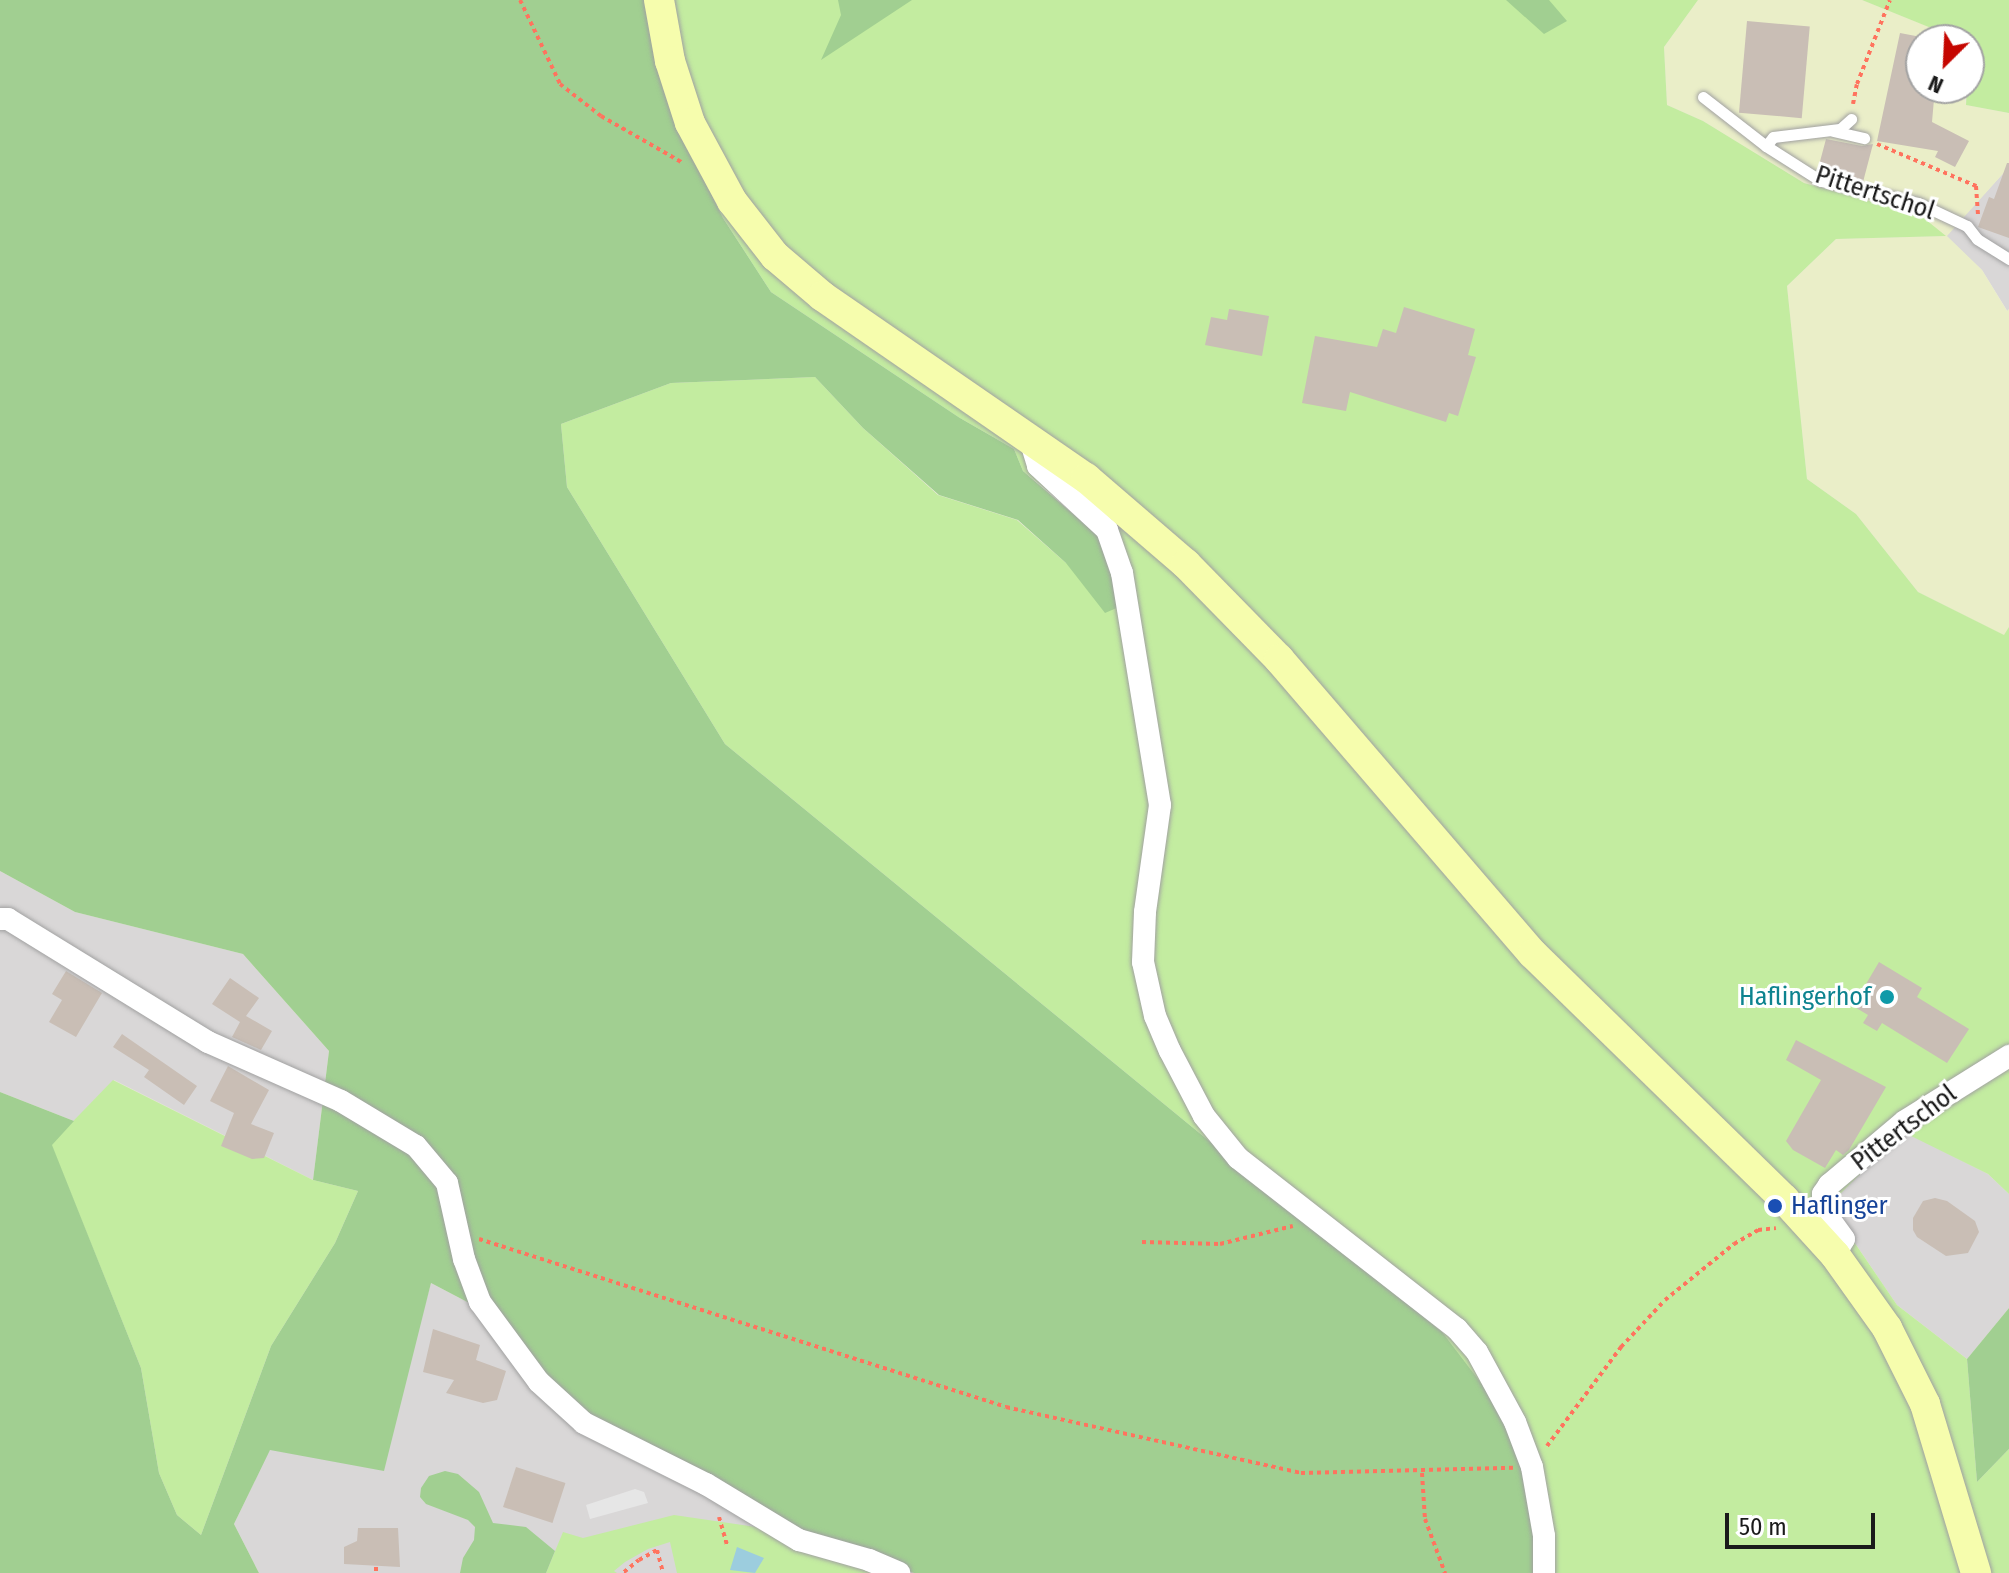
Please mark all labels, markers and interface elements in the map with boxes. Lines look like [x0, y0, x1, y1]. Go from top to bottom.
north arrow [1905, 24, 1985, 104]
text: N [1924, 70, 1947, 100]
street label: Pittertschol [1811, 159, 1939, 227]
place label: Haflingerhof [1739, 981, 1871, 1013]
marker: Haflingerhof [1878, 988, 1896, 1006]
street label: Pittertschol [1845, 1078, 1963, 1178]
place label: Haflinger [1791, 1190, 1888, 1222]
marker: Haflinger [1766, 1197, 1784, 1215]
scale bar [1729, 1497, 1879, 1547]
text: 50 m [1739, 1513, 1787, 1541]

